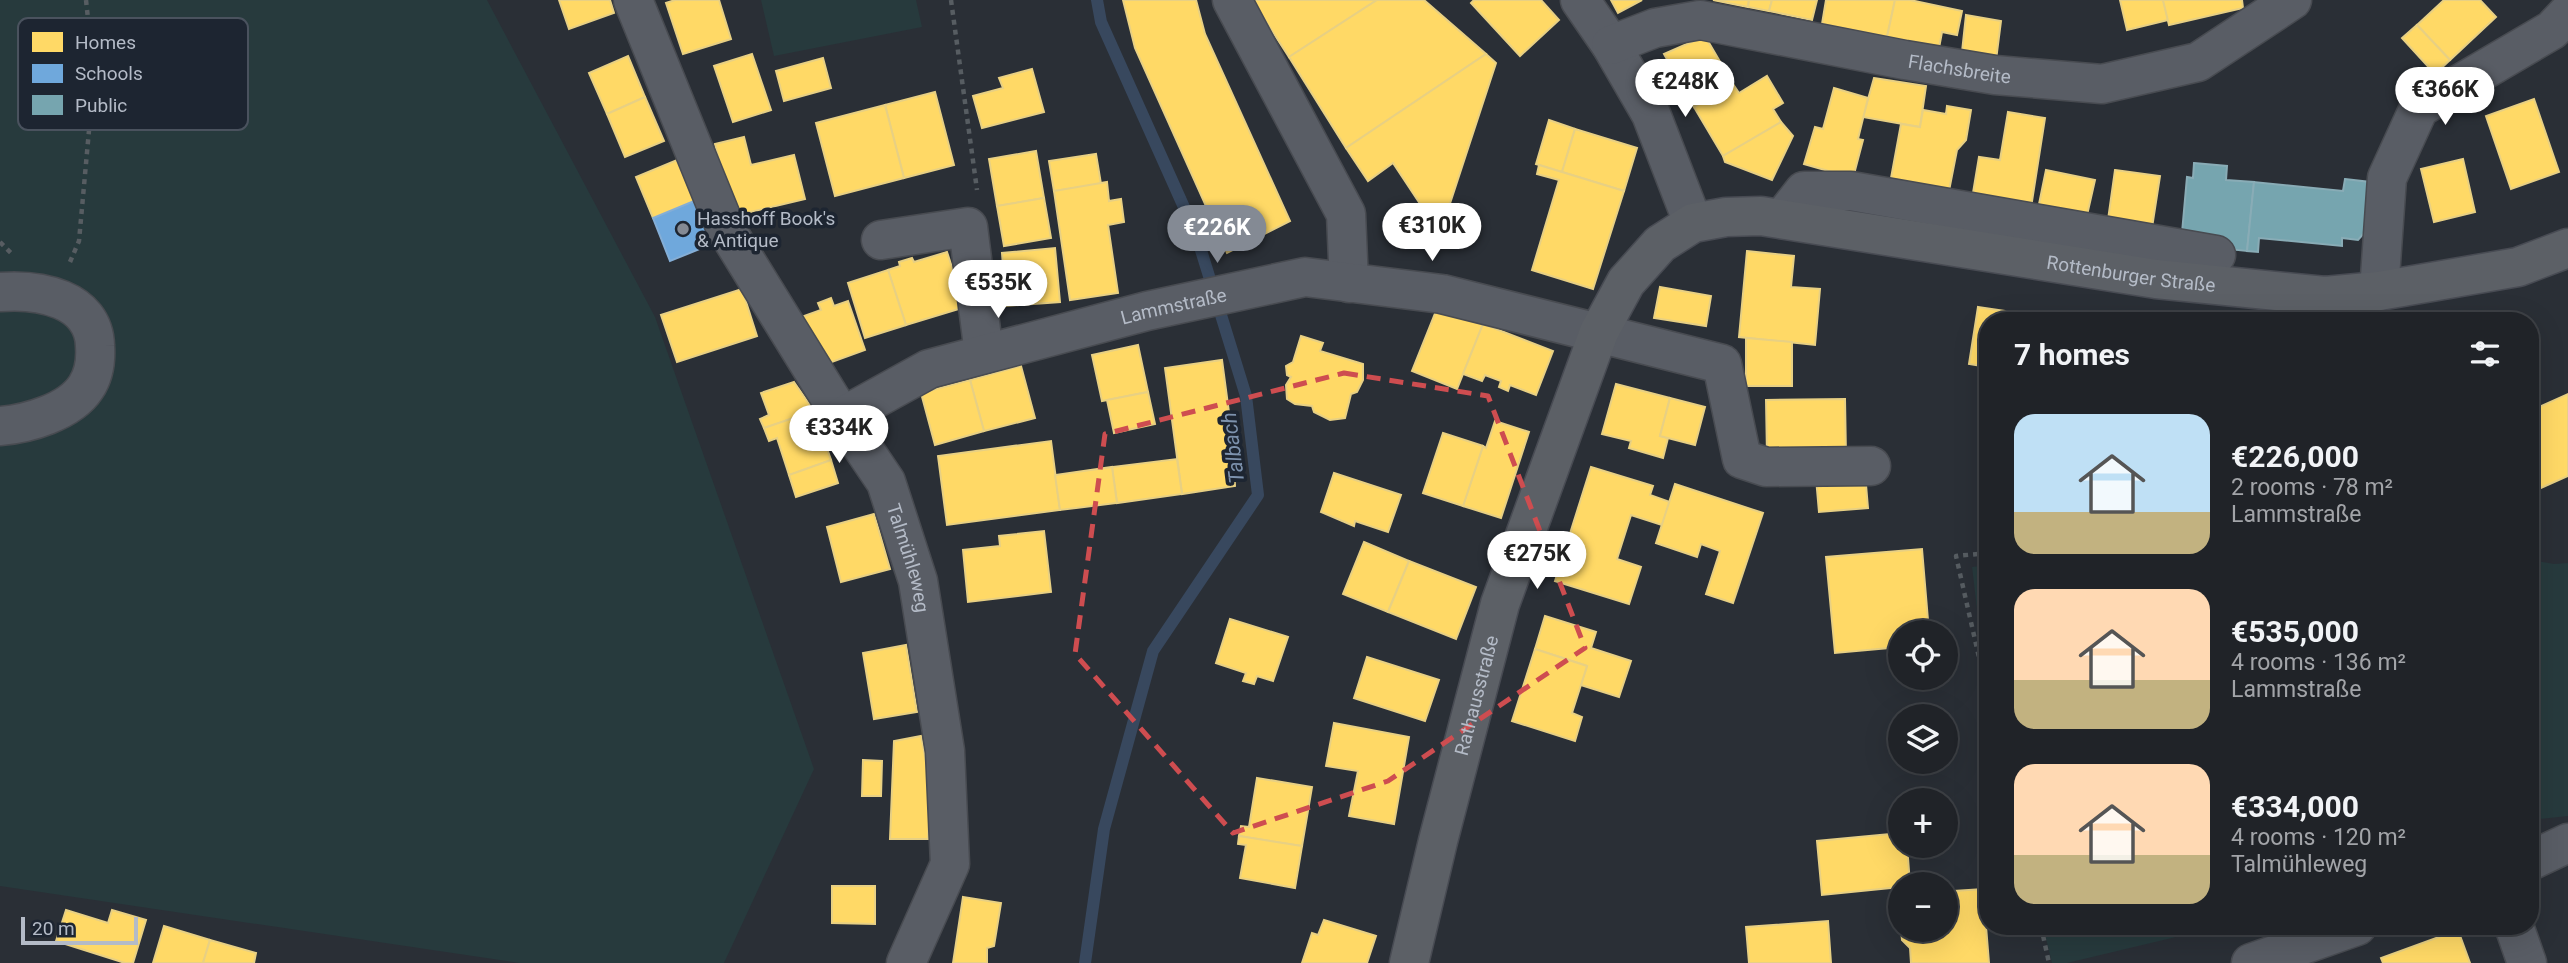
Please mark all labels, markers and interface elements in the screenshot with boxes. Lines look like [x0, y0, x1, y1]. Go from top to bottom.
legend [18, 18, 248, 130]
text: Homes [75, 31, 136, 54]
street label: Flachsbreite [1906, 49, 2012, 88]
pin: €248K [1636, 60, 1734, 119]
text: Schools [75, 62, 143, 85]
text: €248K [1651, 68, 1719, 95]
pin: €366K [2396, 68, 2494, 127]
text: €366K [2411, 76, 2479, 103]
text: Public [75, 94, 127, 117]
pin: €310K [1383, 204, 1481, 263]
pin: €226K [1168, 205, 1266, 265]
place label: Hasshoff Book's & Antique [697, 207, 835, 252]
text: €310K [1398, 212, 1466, 239]
text: €226K [1183, 214, 1251, 241]
marker: Hasshoff Book's & Antique [675, 221, 691, 237]
street label: Rottenburger Straße [2045, 250, 2217, 296]
pin: €535K [949, 260, 1047, 320]
text: €535K [964, 269, 1032, 296]
street label: Lammstraße [1118, 283, 1229, 329]
icon: filters [2466, 335, 2504, 373]
text: 7 homes [2014, 337, 2130, 372]
pin: €334K [790, 406, 888, 465]
water label: Talbach [1217, 411, 1249, 485]
text: €334K [805, 414, 873, 441]
text: €226,000 [2231, 439, 2359, 474]
icon: home [2070, 442, 2154, 526]
text: 2 rooms · 78 m² [2231, 474, 2393, 501]
street label: Talmühleweg [882, 500, 934, 614]
text: Lammstraße [2231, 501, 2361, 528]
pin: €275K [1488, 532, 1586, 591]
text: €275K [1503, 540, 1571, 567]
text: €535,000 [2231, 614, 2359, 649]
icon: home [2070, 617, 2154, 701]
map controls [1888, 620, 1958, 942]
button: locate [1888, 620, 1958, 690]
street label: Rathausstraße [1449, 633, 1503, 758]
text: 4 rooms · 136 m² [2231, 649, 2406, 676]
text: Lammstraße [2231, 676, 2361, 703]
button: layers [1888, 704, 1958, 774]
button: + [1888, 788, 1958, 858]
text: €334,000 [2231, 789, 2359, 824]
icon: home [2070, 792, 2154, 876]
text: 4 rooms · 120 m² [2231, 824, 2406, 851]
text: Talmühleweg [2231, 851, 2367, 878]
button: − [1888, 872, 1958, 942]
scale bar [21, 914, 138, 946]
text: 20 m [32, 917, 75, 940]

